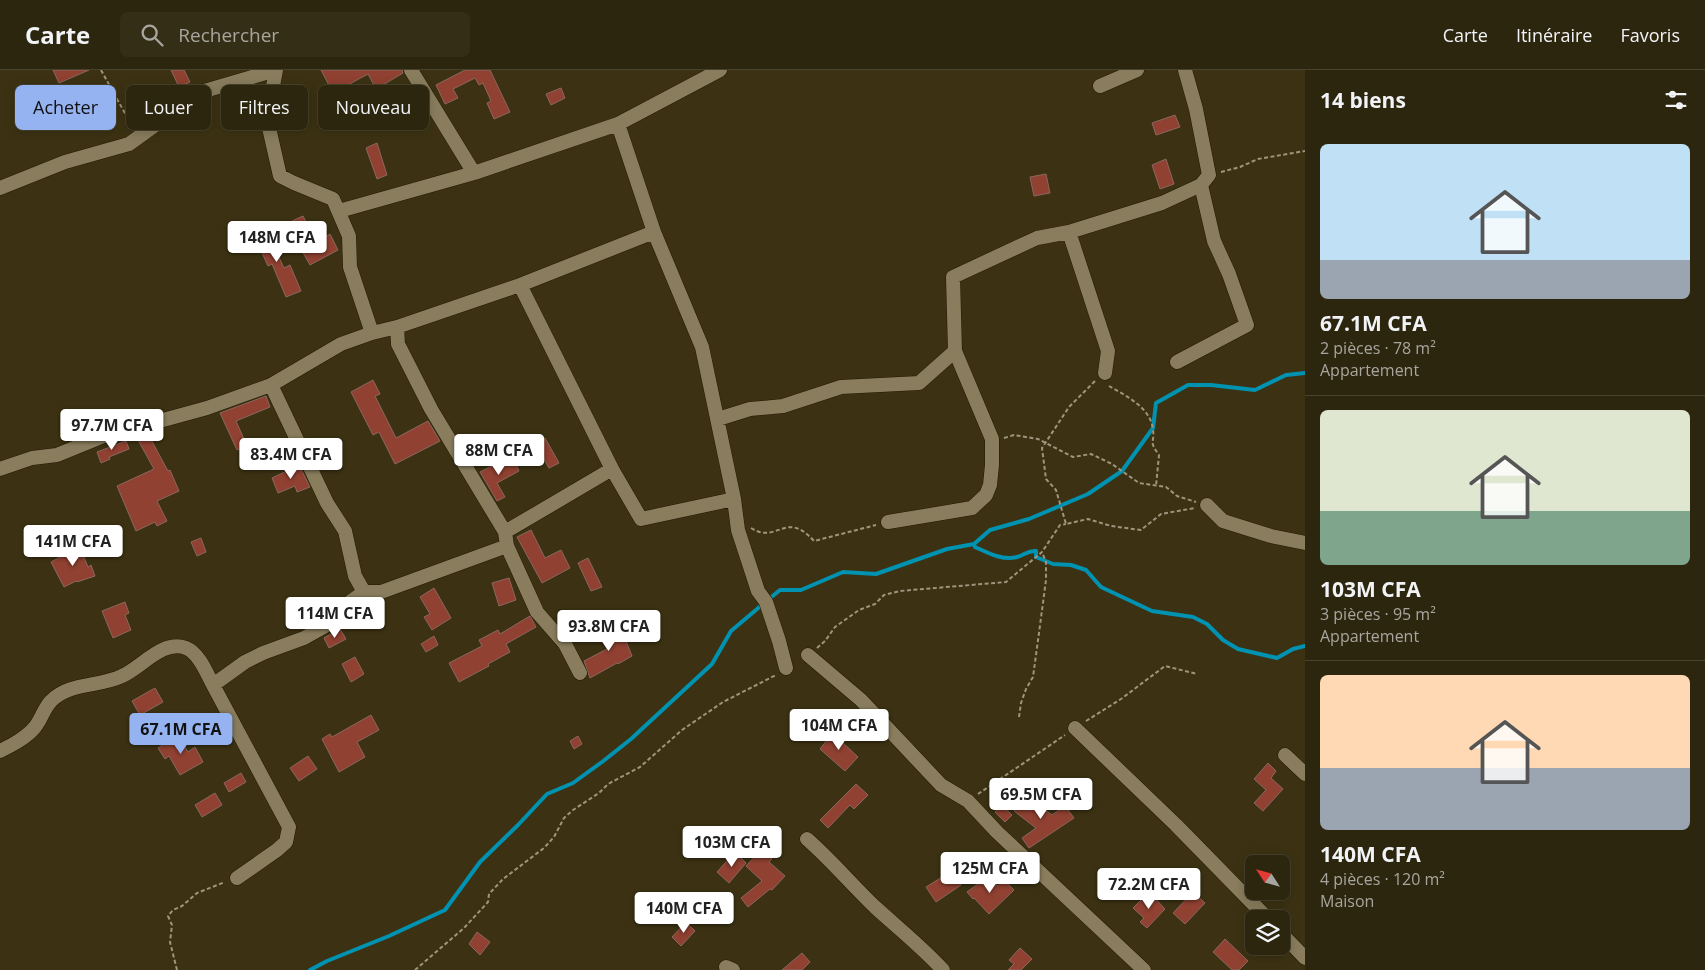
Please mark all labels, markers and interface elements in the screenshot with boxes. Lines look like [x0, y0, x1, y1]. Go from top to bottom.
search box [120, 12, 470, 57]
text: Carte [25, 18, 90, 51]
icon: search [138, 21, 166, 49]
text: Rechercher [178, 22, 279, 48]
text: Carte [1443, 23, 1488, 47]
text: Itinéraire [1516, 23, 1592, 47]
text: Favoris [1620, 23, 1680, 47]
chip: Acheter [15, 85, 116, 130]
chip: Louer [126, 85, 211, 130]
chip: Filtres [221, 85, 308, 130]
chip: Nouveau [318, 85, 429, 130]
text: 14 biens [1320, 86, 1406, 114]
icon: filters [1662, 86, 1690, 114]
icon: home [1460, 177, 1550, 267]
pin: 148M CFA [225, 220, 329, 263]
text: 148M CFA [239, 226, 315, 248]
text: 67.1M CFA [1320, 309, 1427, 337]
text: 2 pièces · 78 m² [1320, 337, 1436, 359]
text: Appartement [1320, 359, 1419, 381]
pin: 97.7M CFA [55, 408, 169, 451]
text: 97.7M CFA [71, 414, 153, 436]
pin: 88M CFA [453, 434, 545, 476]
pin: 83.4M CFA [234, 438, 348, 480]
text: 88M CFA [465, 439, 533, 461]
icon: home [1460, 442, 1550, 532]
text: 83.4M CFA [250, 443, 332, 465]
pin: 141M CFA [21, 524, 125, 567]
text: 141M CFA [35, 530, 111, 552]
text: 103M CFA [1320, 575, 1421, 603]
pin: 114M CFA [283, 596, 387, 639]
text: 114M CFA [297, 602, 373, 624]
text: 3 pièces · 95 m² [1320, 603, 1436, 625]
pin: 93.8M CFA [552, 610, 666, 652]
text: 93.8M CFA [568, 615, 650, 637]
text: Appartement [1320, 625, 1419, 647]
icon: home [1460, 707, 1550, 797]
pin: 104M CFA [787, 708, 891, 751]
pin: 67.1M CFA [124, 712, 238, 755]
text: 104M CFA [801, 714, 877, 736]
text: 67.1M CFA [140, 718, 222, 740]
pin: 69.5M CFA [984, 778, 1098, 820]
text: 69.5M CFA [1000, 783, 1082, 805]
pin: 103M CFA [680, 826, 784, 868]
text: 103M CFA [694, 831, 770, 853]
text: 140M CFA [1320, 840, 1421, 868]
pin: 125M CFA [938, 852, 1042, 894]
north arrow [1245, 855, 1290, 900]
map controls [1245, 855, 1290, 955]
text: 125M CFA [952, 857, 1028, 879]
pin: 72.2M CFA [1092, 868, 1206, 910]
text: 4 pièces · 120 m² [1320, 868, 1445, 890]
text: 72.2M CFA [1108, 873, 1190, 895]
text: Maison [1320, 890, 1374, 912]
pin: 140M CFA [632, 892, 736, 934]
text: 140M CFA [646, 897, 722, 919]
button: layers [1245, 910, 1290, 955]

